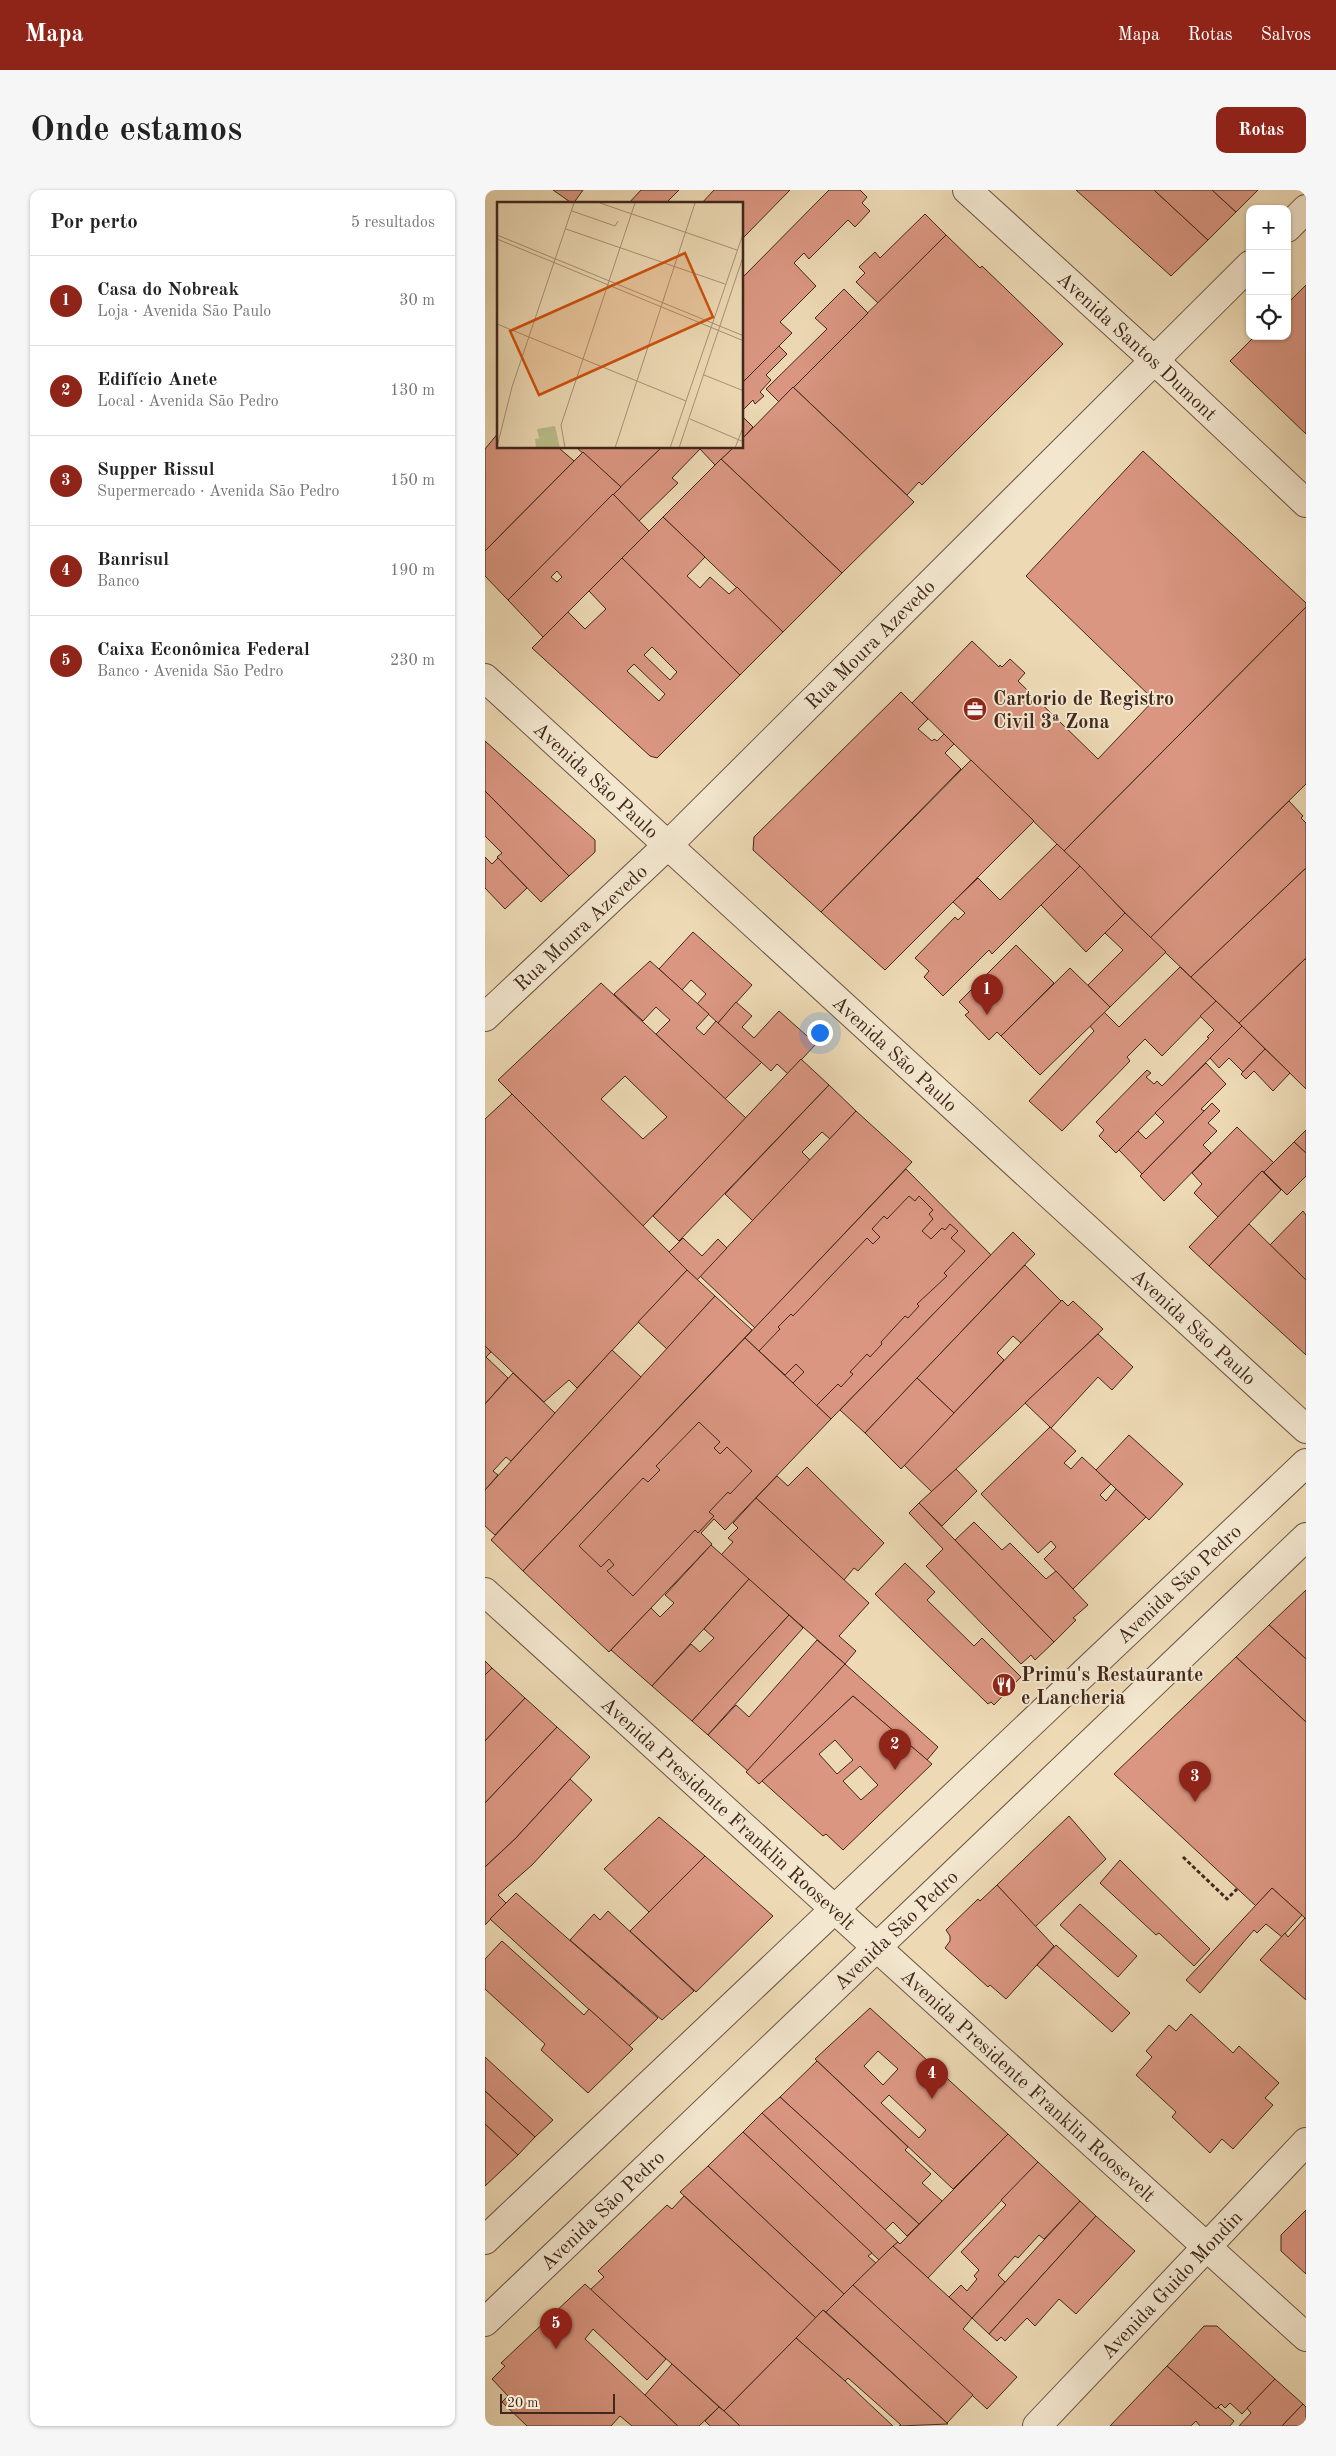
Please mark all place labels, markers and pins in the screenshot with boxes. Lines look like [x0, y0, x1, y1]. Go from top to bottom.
place label: Cartorio de Registro Civil 3ª Zona [993, 690, 1174, 733]
office icon: Cartorio de Registro Civil 3ª Zona [962, 696, 988, 722]
pin: 1 [971, 974, 1003, 1015]
place label: Primu's Restaurante e Lancheria [1021, 1666, 1203, 1709]
restaurant icon: Primu's Restaurante e Lancheria [991, 1672, 1017, 1698]
pin: 2 [879, 1729, 911, 1770]
pin: 3 [1179, 1761, 1211, 1802]
pin: 4 [916, 2058, 948, 2099]
pin: 5 [540, 2308, 572, 2349]

